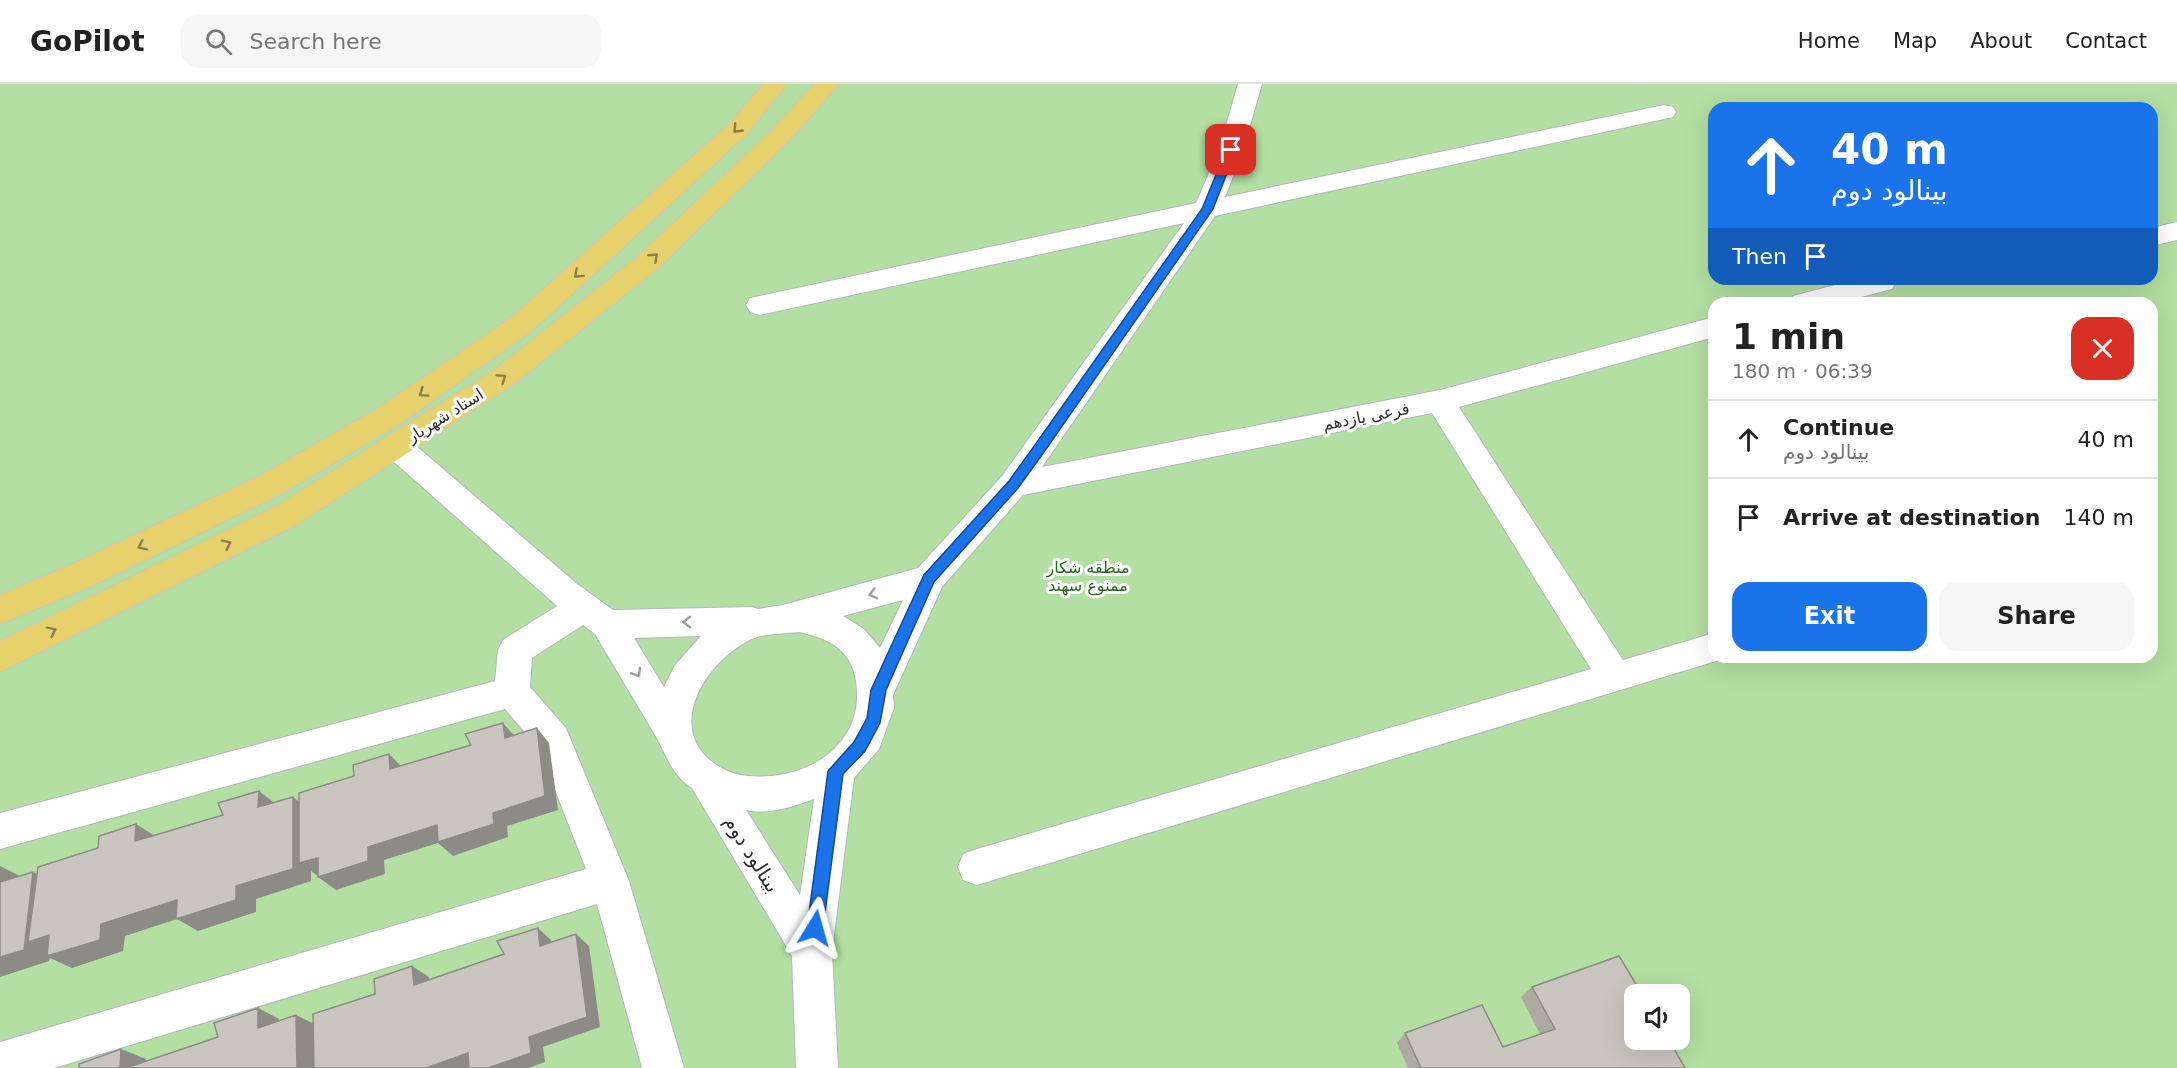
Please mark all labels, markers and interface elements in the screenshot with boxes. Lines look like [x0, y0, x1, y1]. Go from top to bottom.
search box [181, 14, 601, 68]
text: GoPilot [30, 25, 145, 58]
icon: search [202, 25, 235, 58]
text: Search here [250, 29, 382, 54]
text: Home [1798, 29, 1860, 53]
text: Map [1893, 29, 1937, 53]
text: About [1970, 29, 2032, 53]
text: Contact [2065, 29, 2147, 53]
one-way arrow [734, 121, 745, 132]
pin [1205, 124, 1256, 175]
text: 40 m [1831, 125, 1948, 174]
icon: ahead [1732, 126, 1810, 204]
icon: arrive [1214, 133, 1247, 166]
text: بینالود دوم [1831, 175, 1948, 206]
icon: arrive [1799, 240, 1832, 273]
text: Then [1732, 244, 1787, 269]
one-way arrow [647, 253, 658, 264]
one-way arrow [574, 267, 585, 278]
text: 1 min [1732, 316, 1845, 357]
button: close [2071, 317, 2134, 380]
text: 180 m · 06:39 [1732, 359, 1873, 383]
one-way arrow [495, 374, 506, 385]
street label: استاد شهریار [403, 384, 487, 448]
one-way arrow [419, 386, 430, 397]
street label: فرعی یازدهم [1321, 399, 1411, 435]
text: Continue [1783, 415, 1894, 440]
icon: ahead [1732, 423, 1765, 456]
text: 40 m [2078, 427, 2134, 452]
text: بینالود دوم [1783, 440, 1869, 464]
icon: arrive [1732, 501, 1765, 534]
text: Arrive at destination [1783, 505, 2040, 530]
text: 140 m [2064, 505, 2134, 530]
one-way arrow [138, 539, 149, 551]
one-way arrow [221, 540, 232, 552]
park label: منطقه شکار ممنوع سهند [1045, 558, 1130, 596]
button: Exit [1732, 582, 1927, 651]
button: Share [1939, 582, 2134, 651]
one-way arrow [868, 587, 879, 599]
one-way arrow [682, 616, 691, 628]
one-way arrow [46, 626, 57, 638]
one-way arrow [630, 667, 642, 677]
street label: بینالود دوم [719, 811, 785, 897]
position arrow [783, 896, 847, 960]
map controls [1624, 984, 1690, 1050]
button: sound [1624, 984, 1690, 1050]

